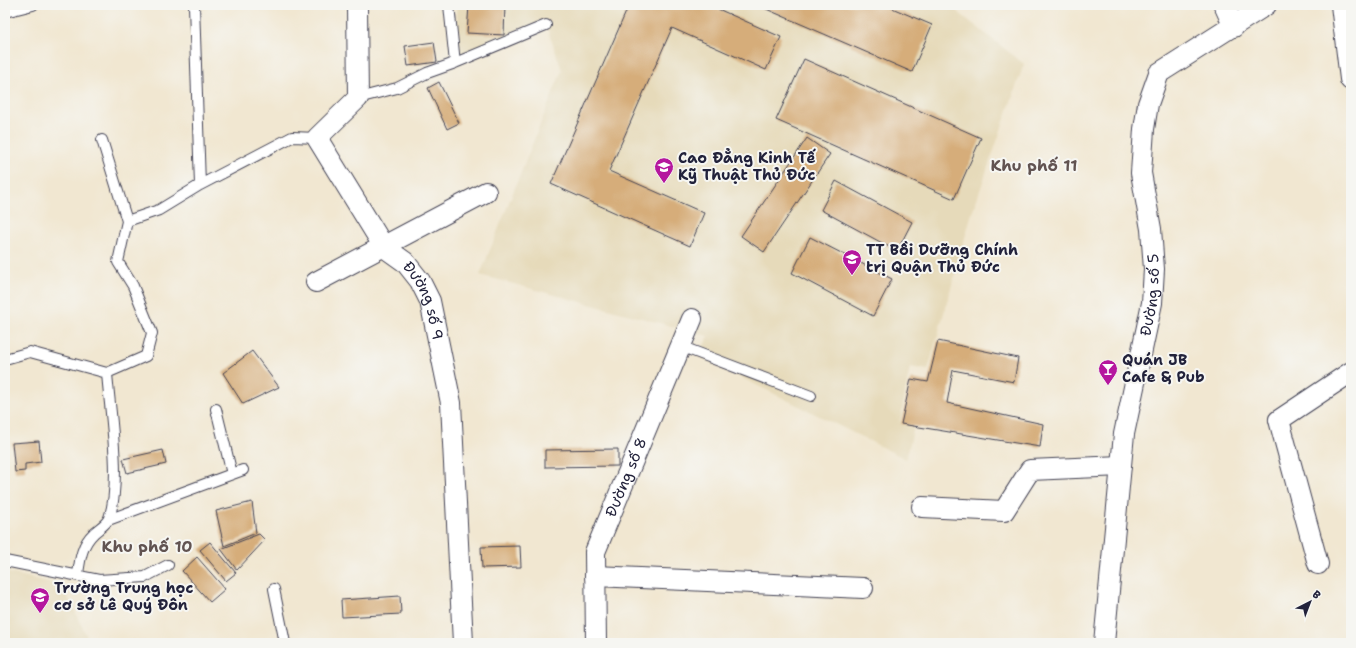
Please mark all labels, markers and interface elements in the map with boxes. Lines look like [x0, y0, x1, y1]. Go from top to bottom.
place label: Cao Đẳng Kinh Tế Kỹ Thuật Thủ Đức [678, 148, 817, 185]
district label: Khu phố 11 [990, 155, 1078, 176]
school or university icon: Cao Đẳng Kinh Tế Kỹ Thuật Thủ Đức [653, 156, 675, 184]
place label: TT Bồi Dưỡng Chính trị Quận Thủ Đức [866, 240, 1018, 277]
school or university icon: TT Bồi Dưỡng Chính trị Quận Thủ Đức [841, 248, 863, 276]
street label: Đường số 5 [1135, 253, 1164, 338]
street label: Đường số 9 [398, 257, 448, 342]
place label: Quán JB Cafe & Pub [1122, 350, 1205, 387]
bar icon: Quán JB Cafe & Pub [1097, 358, 1119, 386]
street label: Đường số 8 [601, 435, 652, 520]
district label: Khu phố 10 [102, 536, 192, 557]
place label: Trường Trung học cơ sở Lê Quý Đôn [54, 578, 193, 615]
north arrow [1290, 582, 1330, 622]
school or university icon: Trường Trung học cơ sở Lê Quý Đôn [29, 586, 51, 614]
text: B [1309, 587, 1324, 603]

